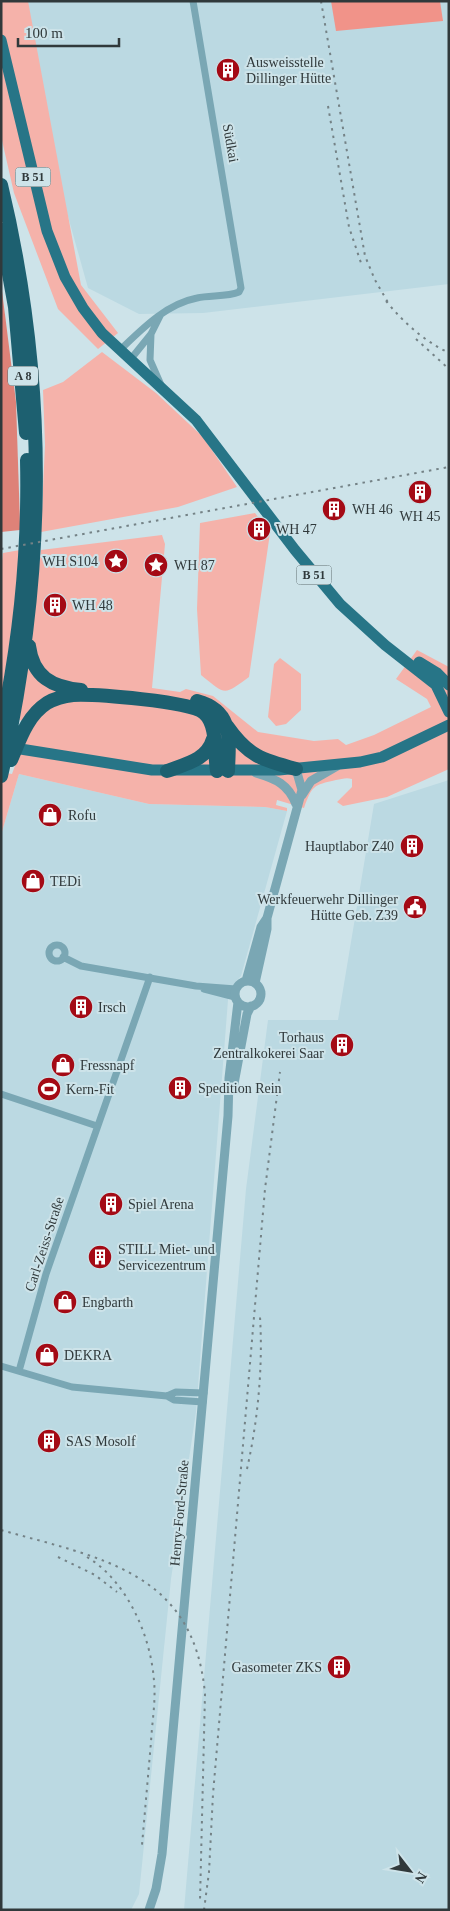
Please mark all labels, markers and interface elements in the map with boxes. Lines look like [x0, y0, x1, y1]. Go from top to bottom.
scale bar [18, 15, 119, 47]
text: 100 m [25, 25, 63, 41]
place label: Ausweisstelle Dillinger Hütte [246, 55, 331, 86]
building icon: Ausweisstelle Dillinger Hütte [215, 57, 241, 83]
street label: Südkai [220, 123, 241, 164]
road number: B 51 [15, 168, 50, 186]
road number: A 8 [8, 366, 38, 386]
building icon: WH 45 [407, 479, 433, 505]
building icon: WH 46 [321, 496, 347, 522]
place label: WH 46 [352, 502, 393, 517]
place label: WH 45 [400, 509, 440, 524]
building icon: WH 47 [246, 516, 272, 542]
place label: WH 47 [276, 522, 317, 537]
place icon: WH S104 [103, 548, 129, 574]
place icon: WH 87 [143, 552, 169, 578]
place label: WH S104 [42, 554, 98, 569]
place label: WH 87 [174, 558, 215, 573]
road number: B 51 [296, 566, 332, 584]
building icon: WH 48 [42, 592, 68, 618]
place label: WH 48 [72, 598, 113, 613]
shop icon: Rofu [37, 802, 63, 828]
place label: Rofu [68, 808, 96, 823]
building icon: Hauptlabor Z40 [399, 833, 425, 859]
place label: Hauptlabor Z40 [305, 839, 394, 854]
shop icon: TEDi [20, 868, 46, 894]
place label: TEDi [50, 874, 81, 889]
place label: Werkfeuerwehr Dillinger Hütte Geb. Z39 [257, 892, 398, 923]
public building icon: Werkfeuerwehr Dillinger Hütte Geb. Z39 [402, 894, 428, 920]
building icon: Irsch [68, 994, 94, 1020]
place label: Irsch [98, 1000, 126, 1015]
place label: Torhaus Zentralkokerei Saar [213, 1030, 324, 1061]
building icon: Torhaus Zentralkokerei Saar [329, 1032, 355, 1058]
shop icon: Fressnapf [50, 1052, 76, 1078]
place label: Fressnapf [80, 1058, 135, 1073]
building icon: Spedition Rein [167, 1075, 193, 1101]
sports icon: Kern-Fit [36, 1076, 62, 1102]
place label: Spedition Rein [198, 1081, 282, 1096]
place label: Kern-Fit [66, 1082, 114, 1097]
building icon: Spiel Arena [98, 1191, 124, 1217]
street label: Carl-Zeiss-Straße [22, 1195, 67, 1293]
place label: Spiel Arena [128, 1197, 194, 1212]
place label: STILL Miet- und Servicezentrum [118, 1242, 215, 1273]
building icon: STILL Miet- und Servicezentrum [87, 1244, 113, 1270]
shop icon: Engbarth [52, 1289, 78, 1315]
place label: Engbarth [82, 1295, 133, 1310]
shop icon: DEKRA [34, 1342, 60, 1368]
place label: DEKRA [64, 1348, 113, 1363]
building icon: SAS Mosolf [36, 1428, 62, 1454]
place label: SAS Mosolf [66, 1434, 136, 1449]
street label: Henry-Ford-Straße [167, 1459, 192, 1567]
building icon: Gasometer ZKS [326, 1654, 352, 1680]
place label: Gasometer ZKS [231, 1660, 322, 1675]
north arrow [385, 1846, 435, 1896]
text: N [412, 1869, 430, 1886]

